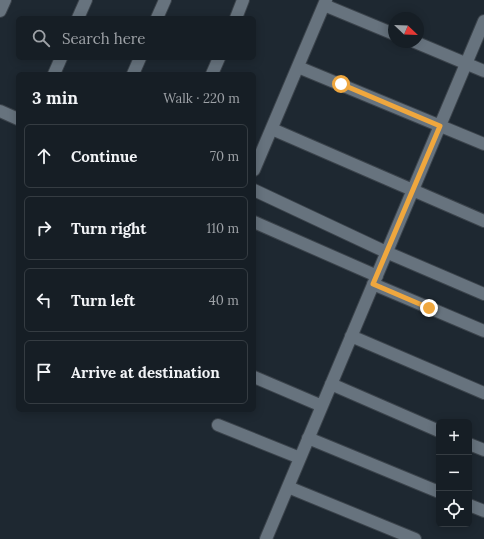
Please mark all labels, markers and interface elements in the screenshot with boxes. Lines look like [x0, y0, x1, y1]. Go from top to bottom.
north arrow [388, 12, 424, 48]
search box [16, 16, 256, 60]
icon: search [30, 27, 52, 49]
text: Search here [62, 29, 145, 48]
route start [332, 75, 350, 93]
text: 3 min [32, 87, 78, 109]
text: Walk · 220 m [163, 90, 240, 107]
icon: ahead [33, 145, 55, 167]
text: Continue [71, 147, 137, 166]
text: 70 m [210, 148, 239, 165]
icon: right [33, 217, 55, 239]
text: Turn right [71, 219, 147, 238]
text: 110 m [206, 220, 239, 237]
icon: left [33, 289, 55, 311]
text: Turn left [71, 291, 135, 310]
text: 40 m [209, 292, 239, 309]
route end [420, 299, 438, 317]
icon: arrive [33, 361, 55, 383]
text: Arrive at destination [71, 363, 220, 382]
map controls [436, 419, 472, 527]
button: + [436, 419, 472, 455]
button: − [436, 455, 472, 491]
button: locate [436, 491, 472, 527]

